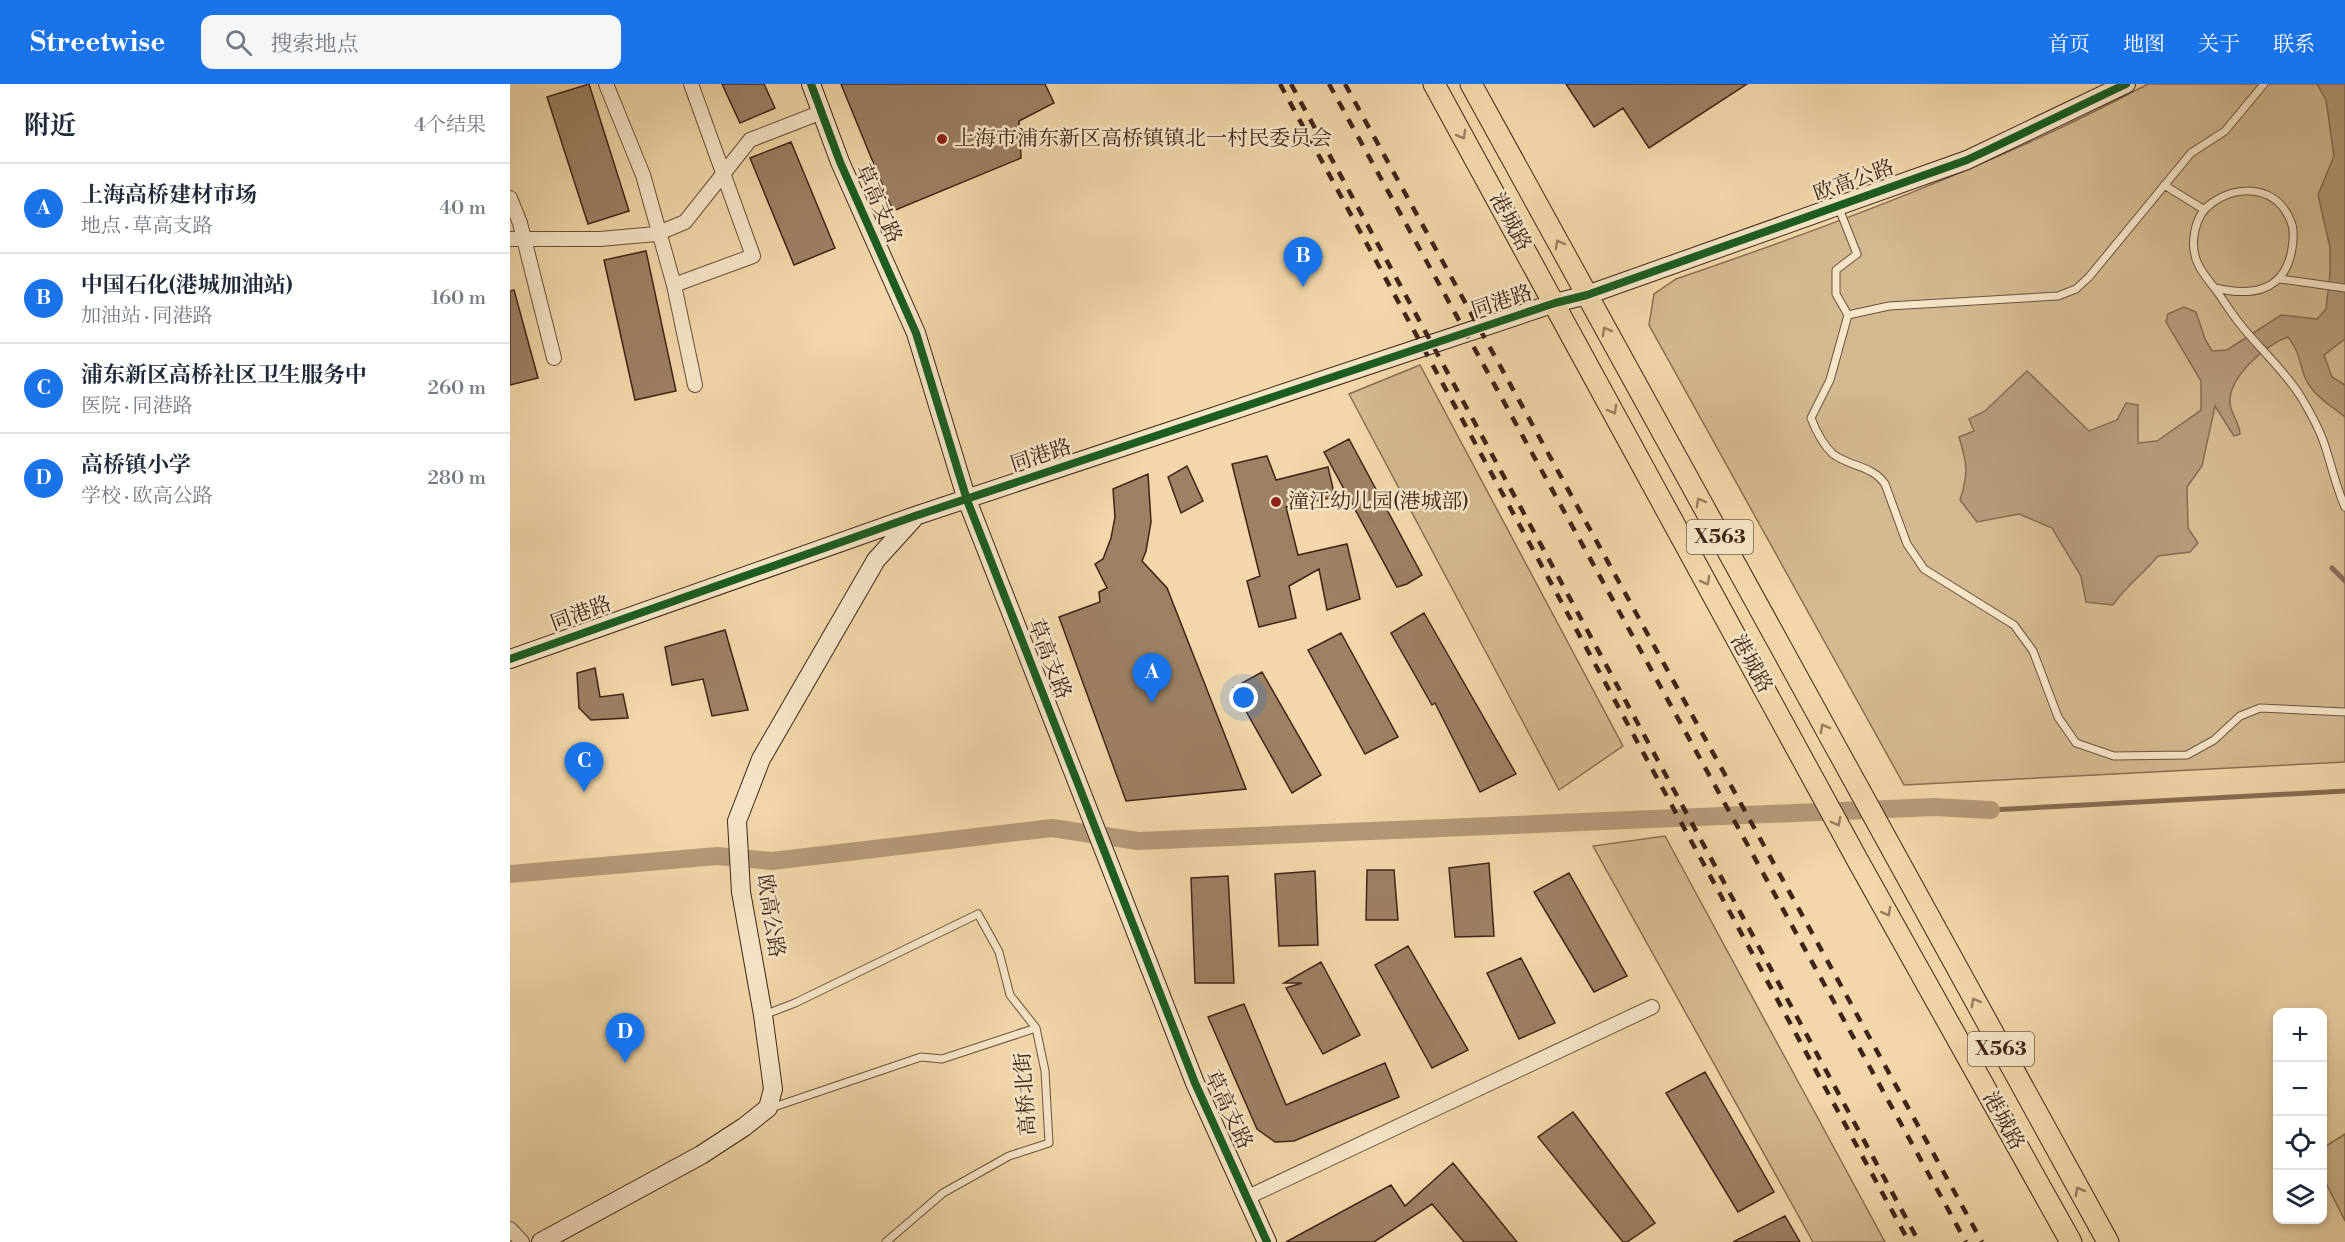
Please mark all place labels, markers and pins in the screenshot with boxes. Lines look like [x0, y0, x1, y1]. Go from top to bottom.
place label: 上海市浦东新区高桥镇镇北一村民委员会 [954, 126, 1332, 152]
marker: 上海市浦东新区高桥镇镇北一村民委员会 [935, 132, 949, 146]
pin: B [1284, 238, 1322, 287]
place label: 潼江幼儿园(港城部) [1288, 489, 1469, 515]
marker: 潼江幼儿园(港城部) [1269, 495, 1283, 509]
pin: A [1132, 654, 1172, 703]
pin: C [564, 742, 604, 792]
pin: D [606, 1014, 644, 1063]

